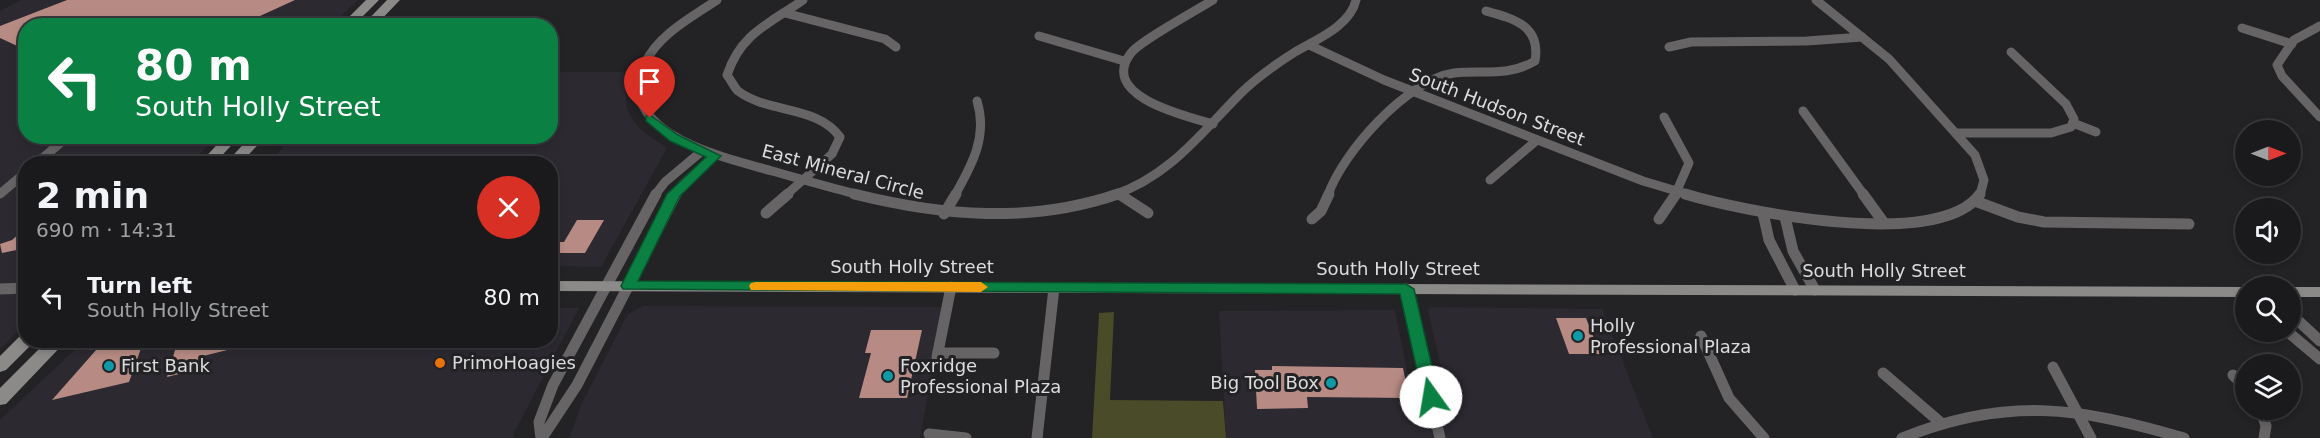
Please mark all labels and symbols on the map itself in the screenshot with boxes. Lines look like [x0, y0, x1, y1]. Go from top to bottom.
pin [624, 56, 675, 118]
street label: South Hudson Street [1406, 63, 1588, 150]
north arrow [2235, 120, 2301, 186]
street label: East Mineral Circle [760, 140, 927, 203]
street label: South Holly Street [830, 256, 994, 277]
street label: South Holly Street [1316, 258, 1480, 279]
street label: South Holly Street [1802, 260, 1966, 281]
place label: Holly Professional Plaza [1590, 315, 1751, 357]
marker: Holly Professional Plaza [1571, 329, 1585, 343]
place label: PrimoHoagies [452, 352, 576, 373]
place label: First Bank [121, 355, 210, 376]
place label: Foxridge Professional Plaza [900, 355, 1061, 397]
marker: PrimoHoagies [433, 356, 447, 370]
marker: First Bank [102, 359, 116, 373]
position arrow [1399, 365, 1463, 429]
marker: Foxridge Professional Plaza [881, 369, 895, 383]
place label: Big Tool Box [1210, 372, 1319, 393]
marker: Big Tool Box [1324, 376, 1338, 390]

